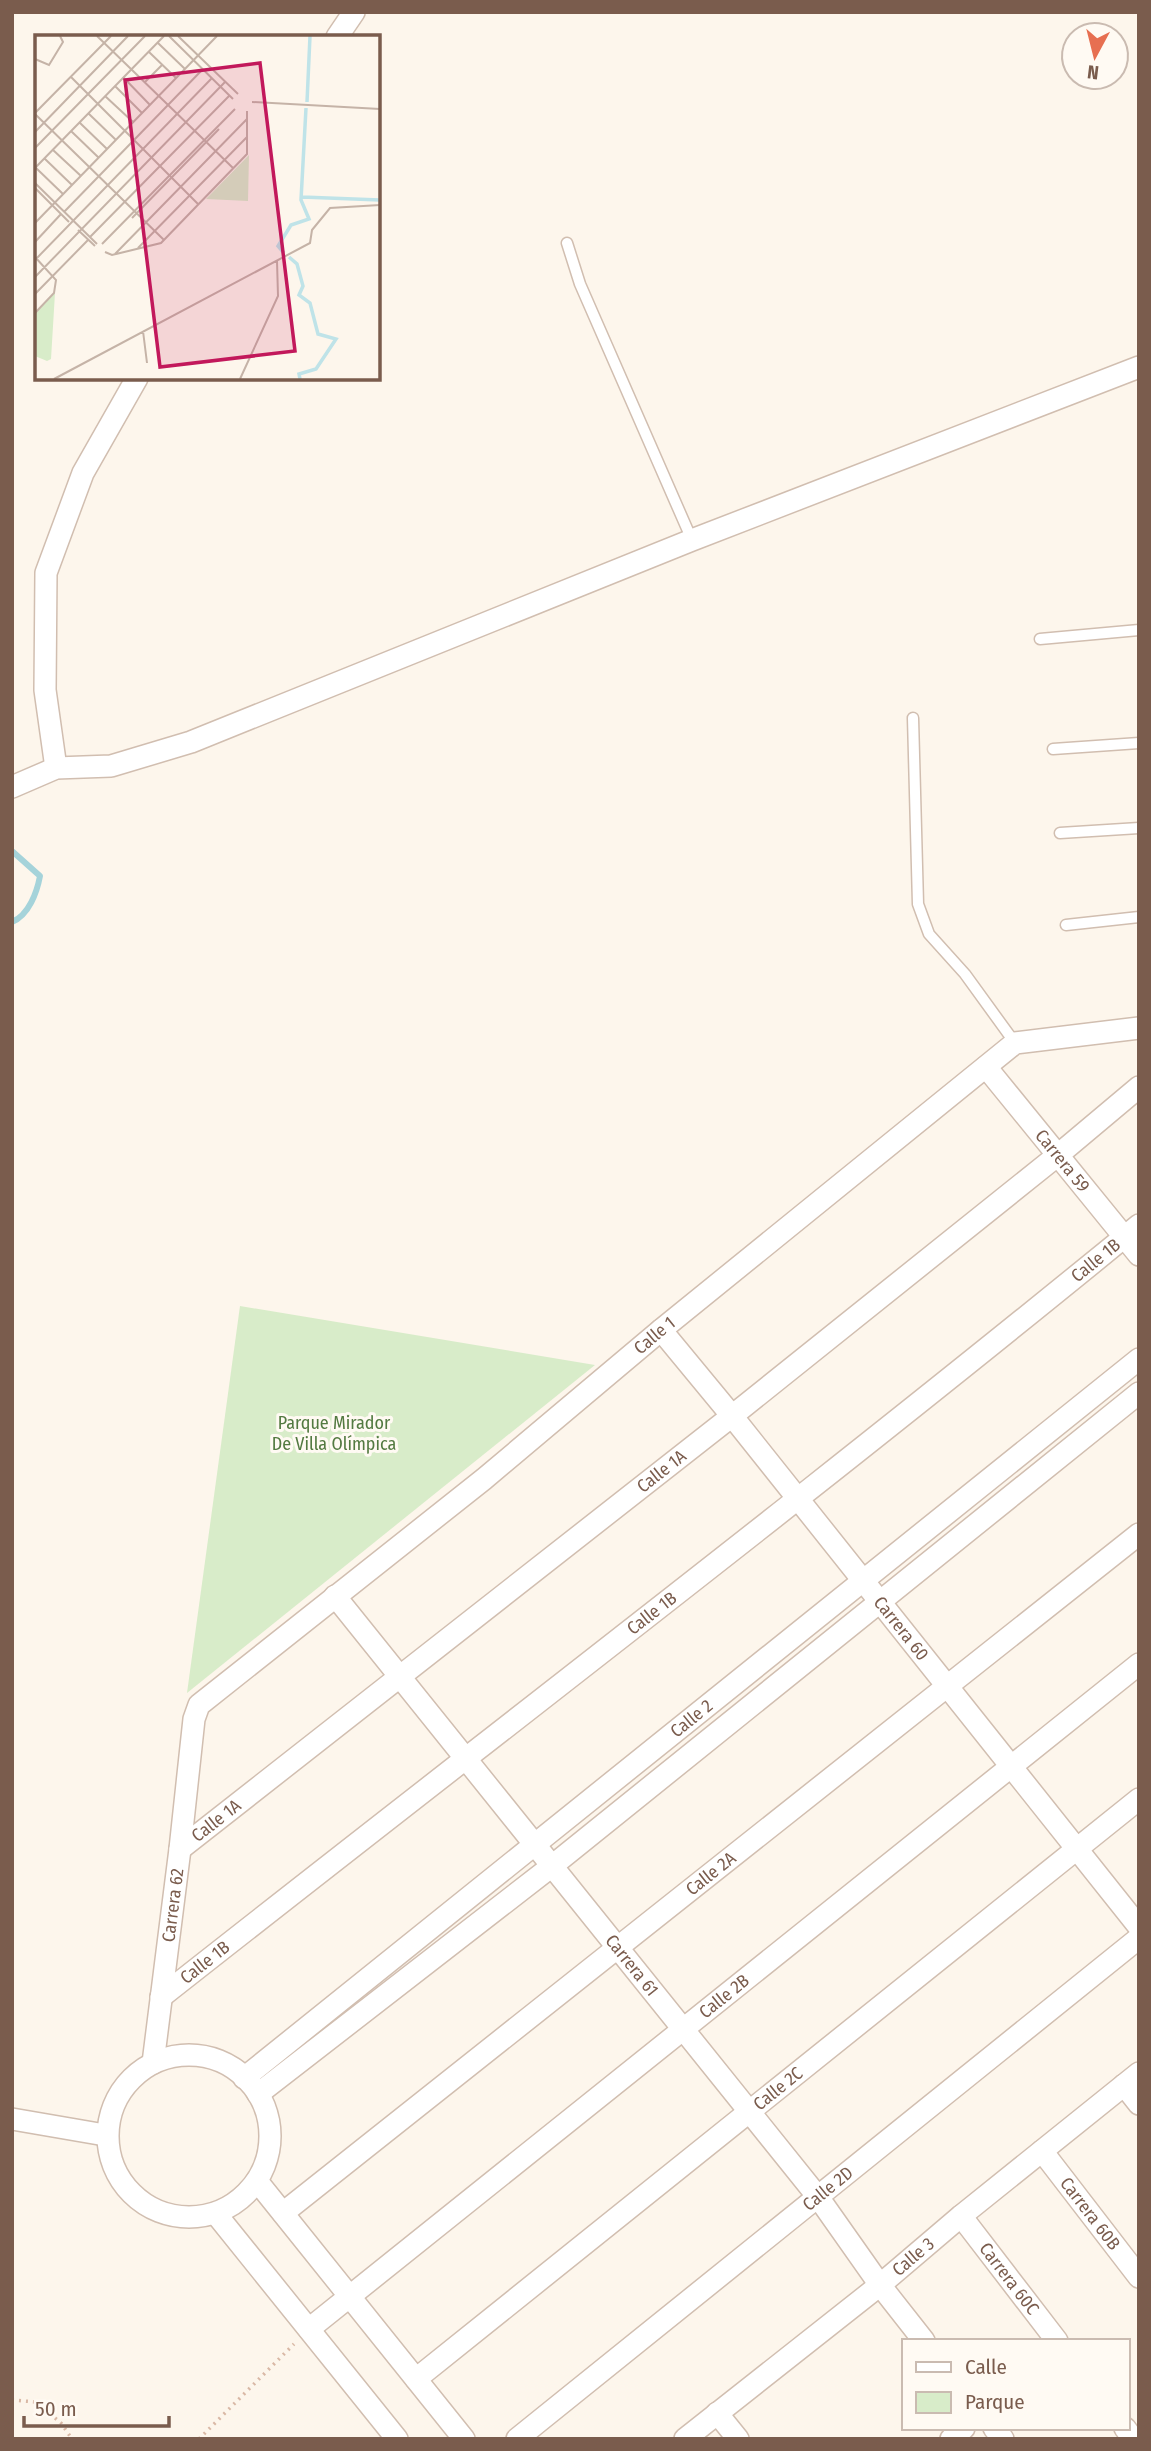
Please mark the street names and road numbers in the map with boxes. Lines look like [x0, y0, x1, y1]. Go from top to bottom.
street label: Carrera 59 [1030, 1125, 1094, 1197]
street label: Calle 1B [1067, 1234, 1125, 1287]
street label: Calle 1 [629, 1312, 680, 1359]
street label: Calle 1A [632, 1445, 691, 1497]
street label: Calle 1B [623, 1587, 681, 1640]
street label: Carrera 60 [869, 1592, 933, 1665]
street label: Calle 2 [666, 1695, 717, 1742]
street label: Calle 1A [187, 1794, 246, 1847]
street label: Calle 2A [681, 1847, 741, 1900]
street label: Carrera 62 [157, 1867, 188, 1943]
street label: Carrera 61 [601, 1930, 663, 2001]
street label: Calle 1B [176, 1936, 234, 1989]
street label: Calle 2B [695, 1970, 754, 2023]
street label: Calle 2C [749, 2062, 807, 2115]
street label: Calle 2D [798, 2162, 857, 2216]
street label: Carrera 60B [1055, 2173, 1125, 2254]
street label: Calle 3 [888, 2233, 939, 2281]
street label: Carrera 60C [974, 2238, 1044, 2319]

